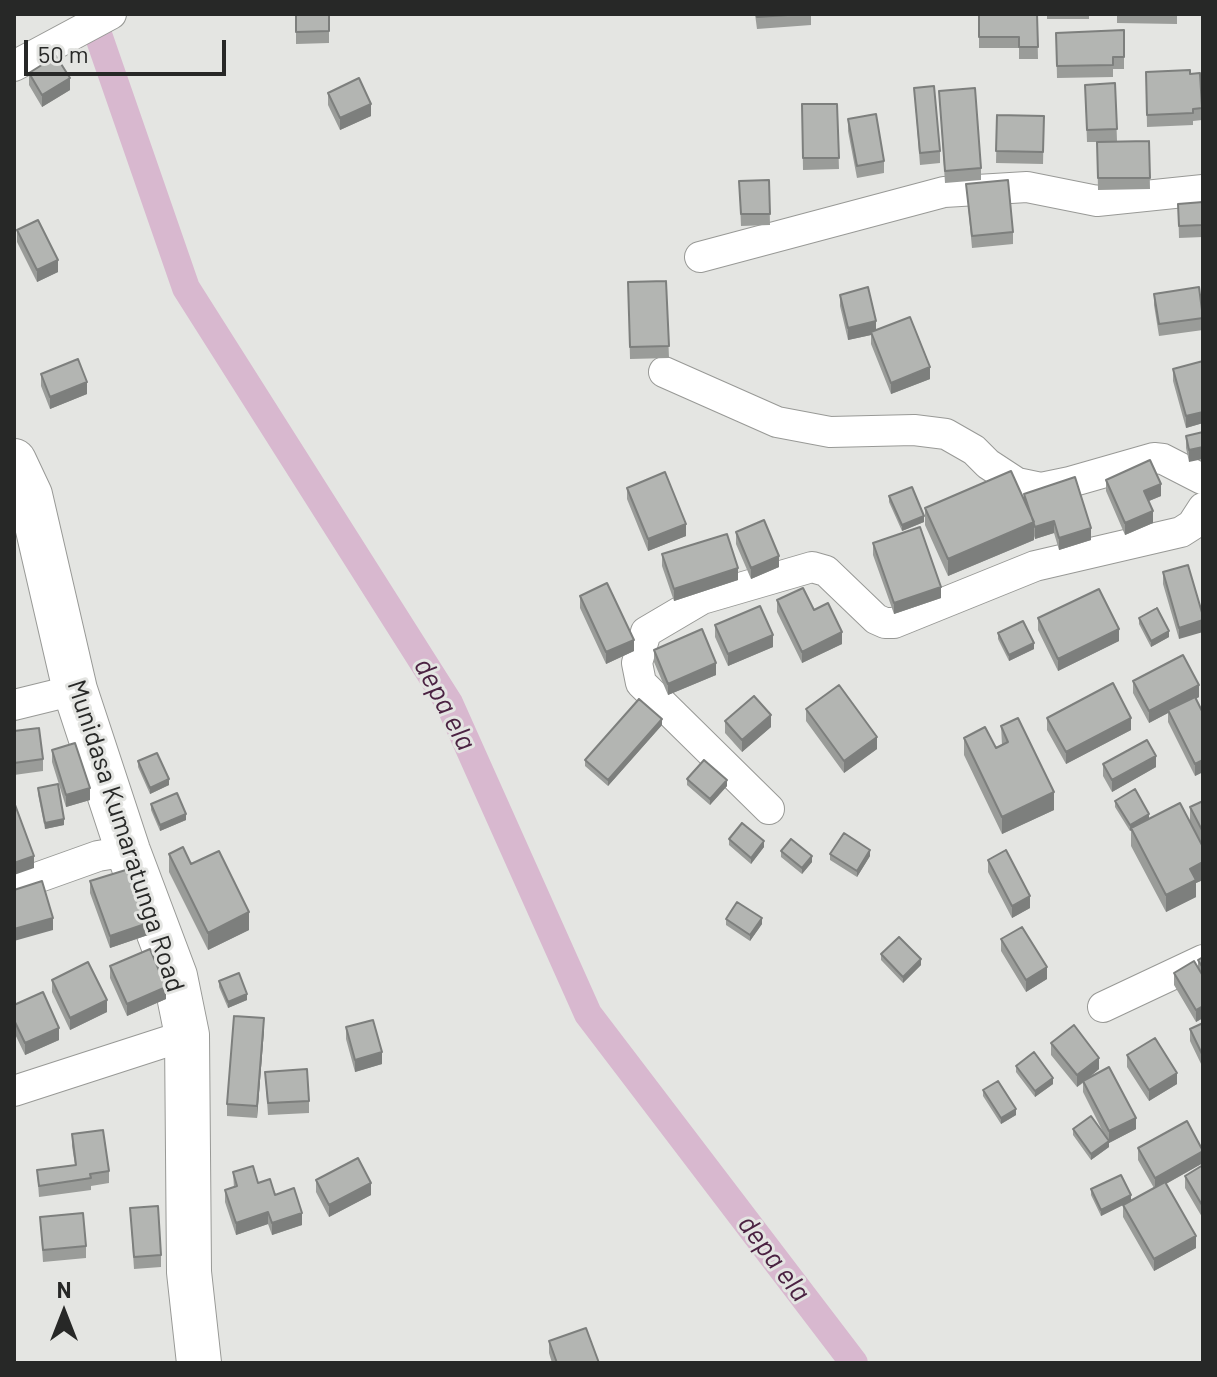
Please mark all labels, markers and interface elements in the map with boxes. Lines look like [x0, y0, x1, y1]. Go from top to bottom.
scale bar [28, 24, 230, 74]
text: 50 m [38, 39, 89, 68]
water label: depa ela [407, 652, 483, 756]
street label: Munidasa Kumaratunga Road [61, 676, 191, 996]
water label: depa ela [730, 1208, 818, 1308]
north arrow [24, 1273, 104, 1353]
text: N [57, 1276, 71, 1302]

